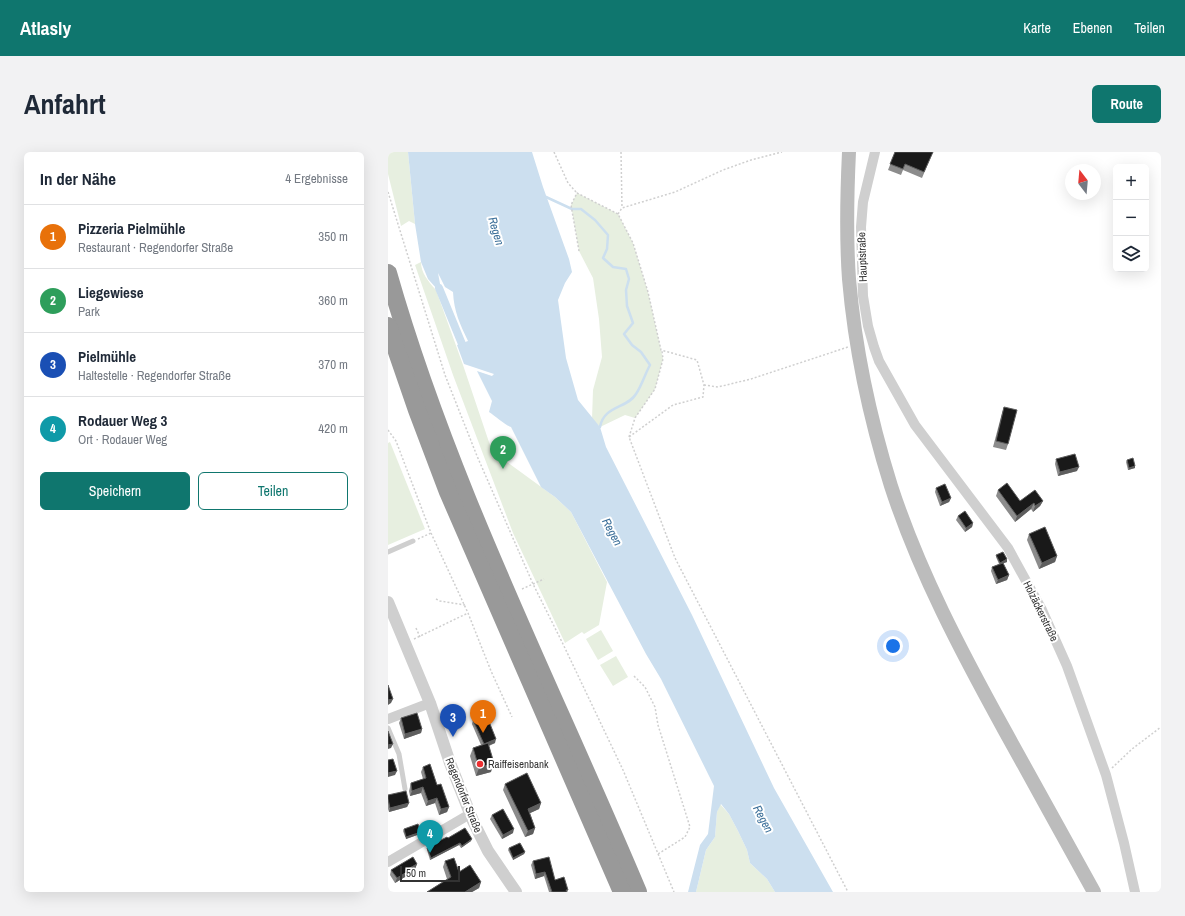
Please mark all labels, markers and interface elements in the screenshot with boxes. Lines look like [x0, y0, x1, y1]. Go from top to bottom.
text: Atlasly [20, 15, 71, 41]
text: Karte [1023, 19, 1051, 37]
text: Ebenen [1073, 19, 1112, 37]
text: Teilen [1134, 19, 1165, 37]
text: Anfahrt [24, 85, 106, 123]
button: Route [1092, 85, 1161, 123]
north arrow [1065, 164, 1101, 200]
map controls [1113, 164, 1149, 272]
button: + [1113, 164, 1149, 200]
text: In der Nähe [40, 167, 116, 190]
text: 4 Ergebnisse [285, 170, 348, 187]
button: − [1113, 200, 1149, 236]
water label: Regen [484, 215, 508, 247]
text: Pizzeria Pielmühle [78, 218, 185, 239]
text: 1 [50, 228, 56, 245]
text: 350 m [318, 228, 348, 245]
street label: Hauptstraße [854, 232, 870, 282]
button: layers [1113, 236, 1149, 272]
text: Restaurant · Regendorfer Straße [78, 239, 233, 256]
text: Liegewiese [78, 282, 144, 303]
text: 2 [50, 292, 56, 309]
text: 360 m [318, 292, 348, 309]
text: Park [78, 303, 100, 320]
text: Pielmühle [78, 346, 136, 367]
text: 3 [50, 356, 56, 373]
text: 370 m [318, 356, 348, 373]
text: Haltestelle · Regendorfer Straße [78, 367, 231, 384]
text: Rodauer Weg 3 [78, 410, 167, 431]
text: 4 [50, 420, 56, 437]
text: 420 m [318, 420, 348, 437]
text: Ort · Rodauer Weg [78, 431, 167, 448]
pin: 2 [490, 436, 516, 469]
button: Speichern [40, 472, 190, 510]
button: Teilen [198, 472, 348, 510]
water label: Regen [598, 515, 626, 549]
street label: Holzäckerstraße [1020, 578, 1062, 644]
your location [883, 636, 903, 656]
pin: 1 [470, 700, 496, 733]
pin: 3 [440, 704, 466, 737]
street label: Regendorfer Straße [443, 755, 485, 835]
place label: Raiffeisenbank [488, 757, 549, 771]
marker: Raiffeisenbank [475, 759, 485, 769]
water label: Regen [749, 802, 777, 836]
pin: 4 [417, 820, 443, 853]
scale bar [400, 864, 460, 883]
text: 50 m [406, 866, 426, 880]

